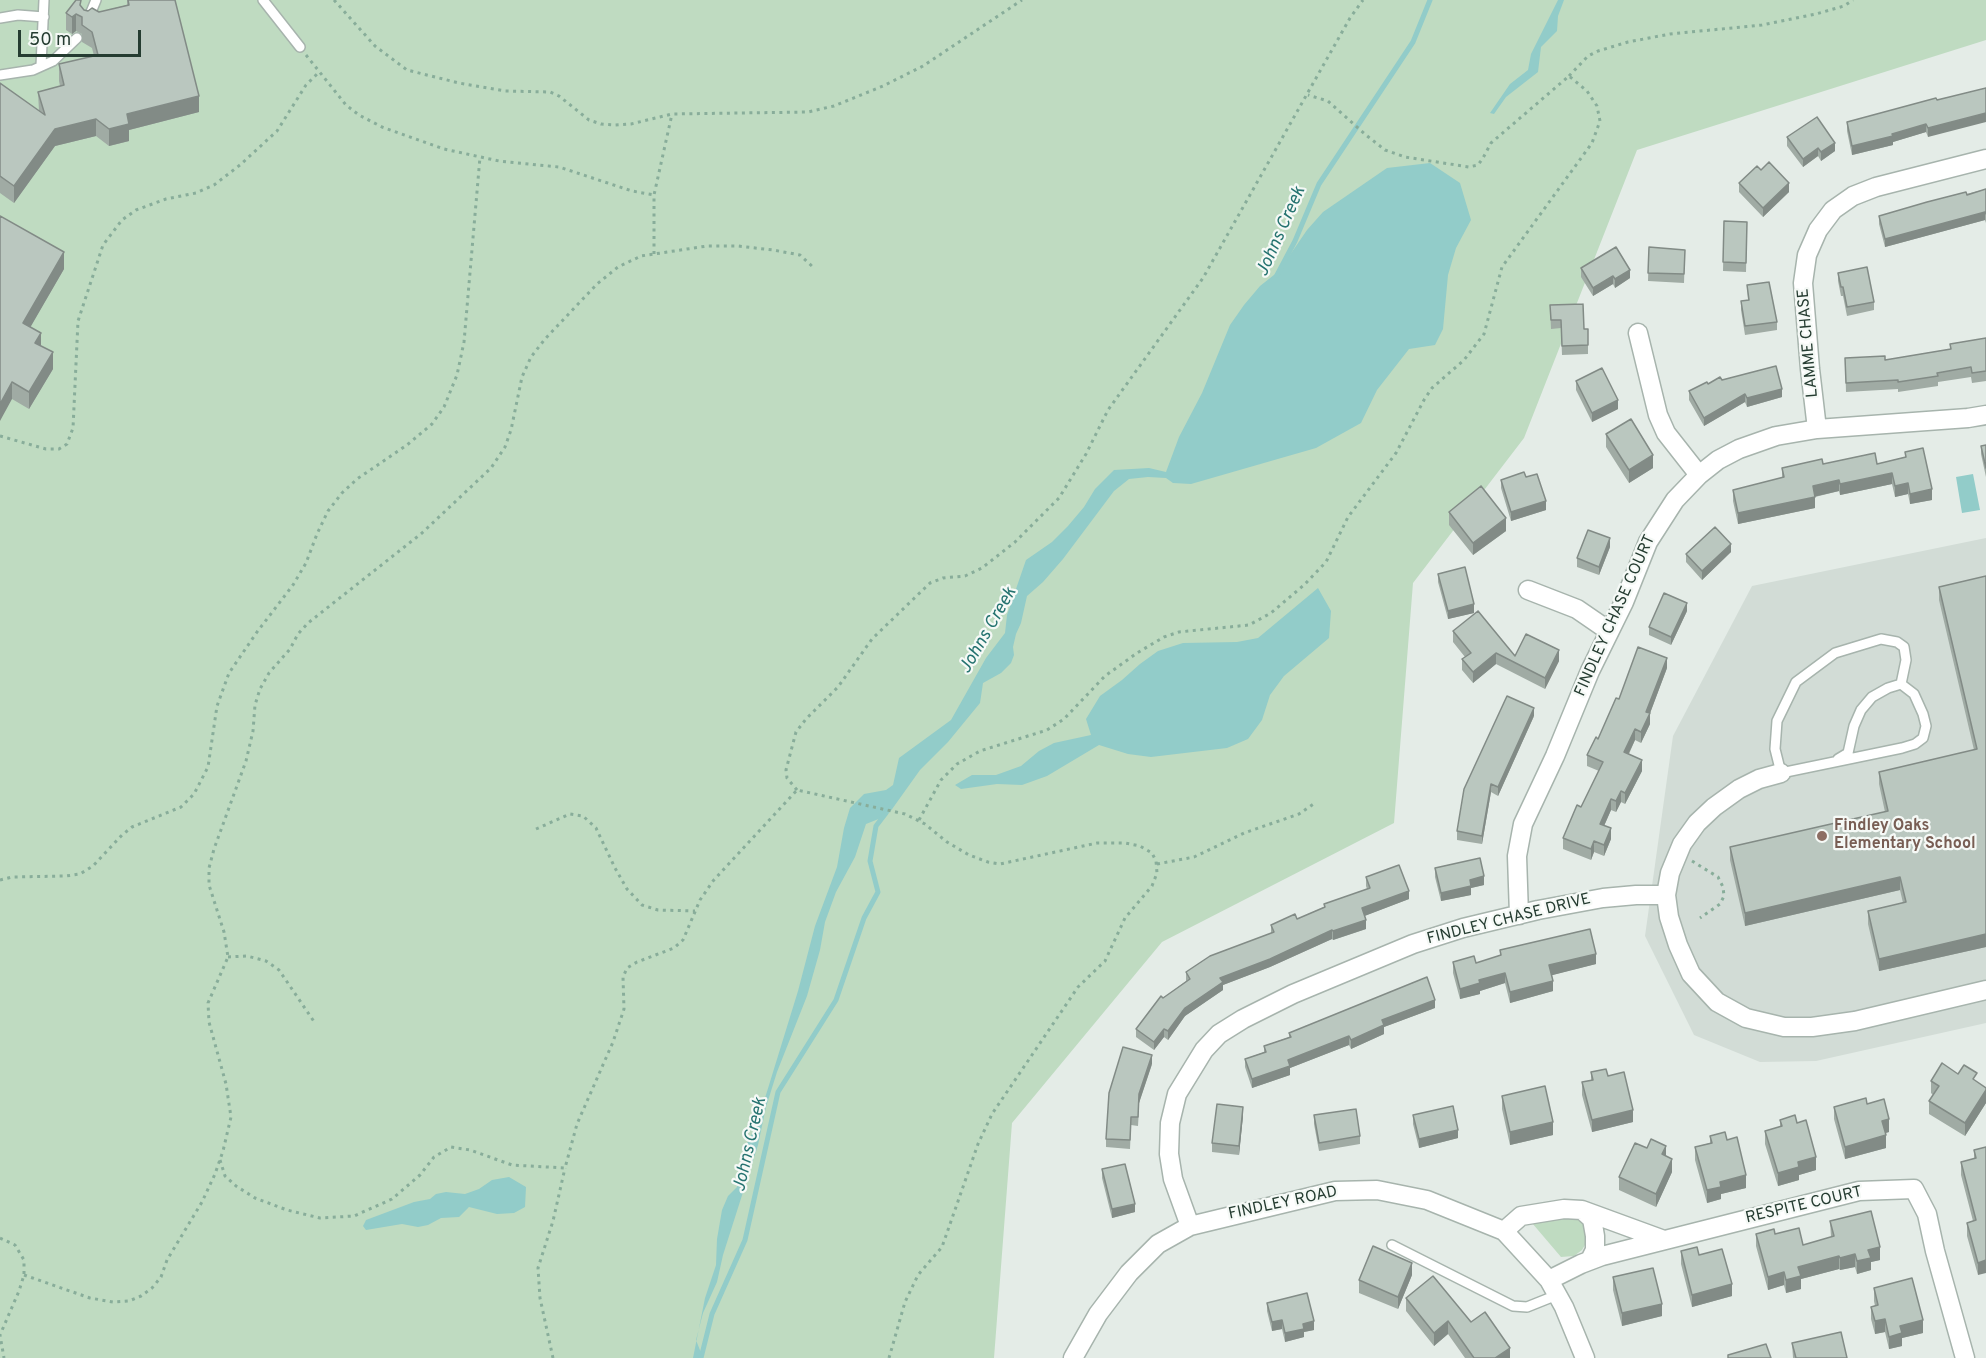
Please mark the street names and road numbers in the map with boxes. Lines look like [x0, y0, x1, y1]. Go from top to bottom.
street label: LAMME CHASE [1795, 288, 1823, 398]
street label: FINDLEY CHASE COURT [1572, 532, 1660, 700]
street label: FINDLEY CHASE DRIVE [1425, 890, 1593, 950]
street label: FINDLEY ROAD [1227, 1183, 1339, 1225]
street label: RESPITE COURT [1744, 1183, 1864, 1229]

